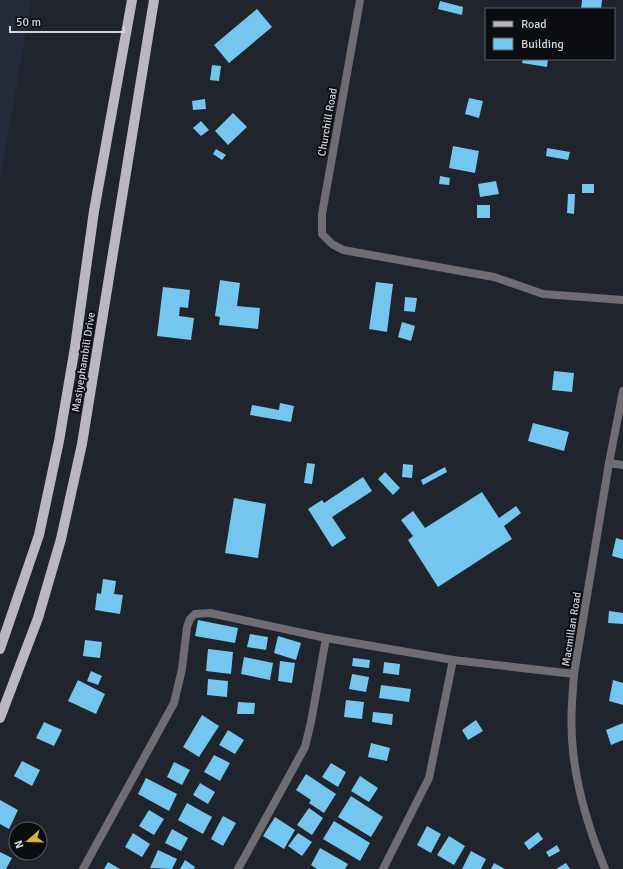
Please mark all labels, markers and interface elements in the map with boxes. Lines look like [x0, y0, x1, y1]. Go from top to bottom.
scale bar [10, 8, 124, 34]
legend [485, 8, 615, 60]
text: 50 m [16, 15, 41, 30]
text: Road [521, 17, 547, 32]
text: Building [521, 37, 564, 52]
street label: Churchill Road [315, 87, 340, 157]
street label: Masiyephambili Drive [69, 311, 98, 413]
street label: Macmillan Road [559, 591, 584, 667]
north arrow [8, 821, 48, 861]
text: N [12, 838, 26, 850]

